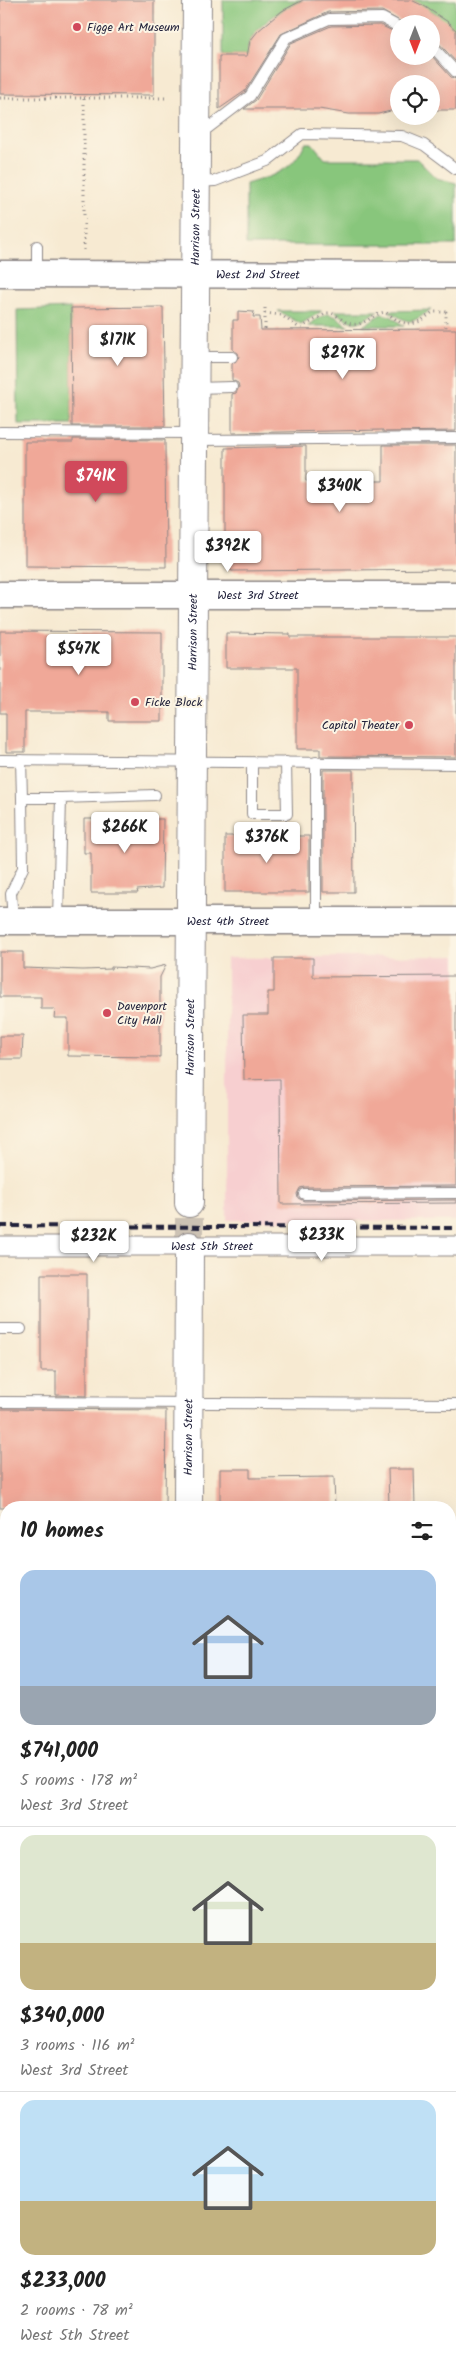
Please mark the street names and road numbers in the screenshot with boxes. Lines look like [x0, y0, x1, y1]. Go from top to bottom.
street label: Harrison Street [186, 188, 206, 265]
street label: West 2nd Street [216, 265, 300, 285]
street label: West 3rd Street [217, 586, 299, 605]
street label: Harrison Street [184, 593, 203, 670]
street label: West 4th Street [187, 912, 270, 931]
street label: Harrison Street [181, 998, 200, 1075]
street label: West 5th Street [171, 1237, 253, 1256]
street label: Harrison Street [179, 1398, 198, 1475]

